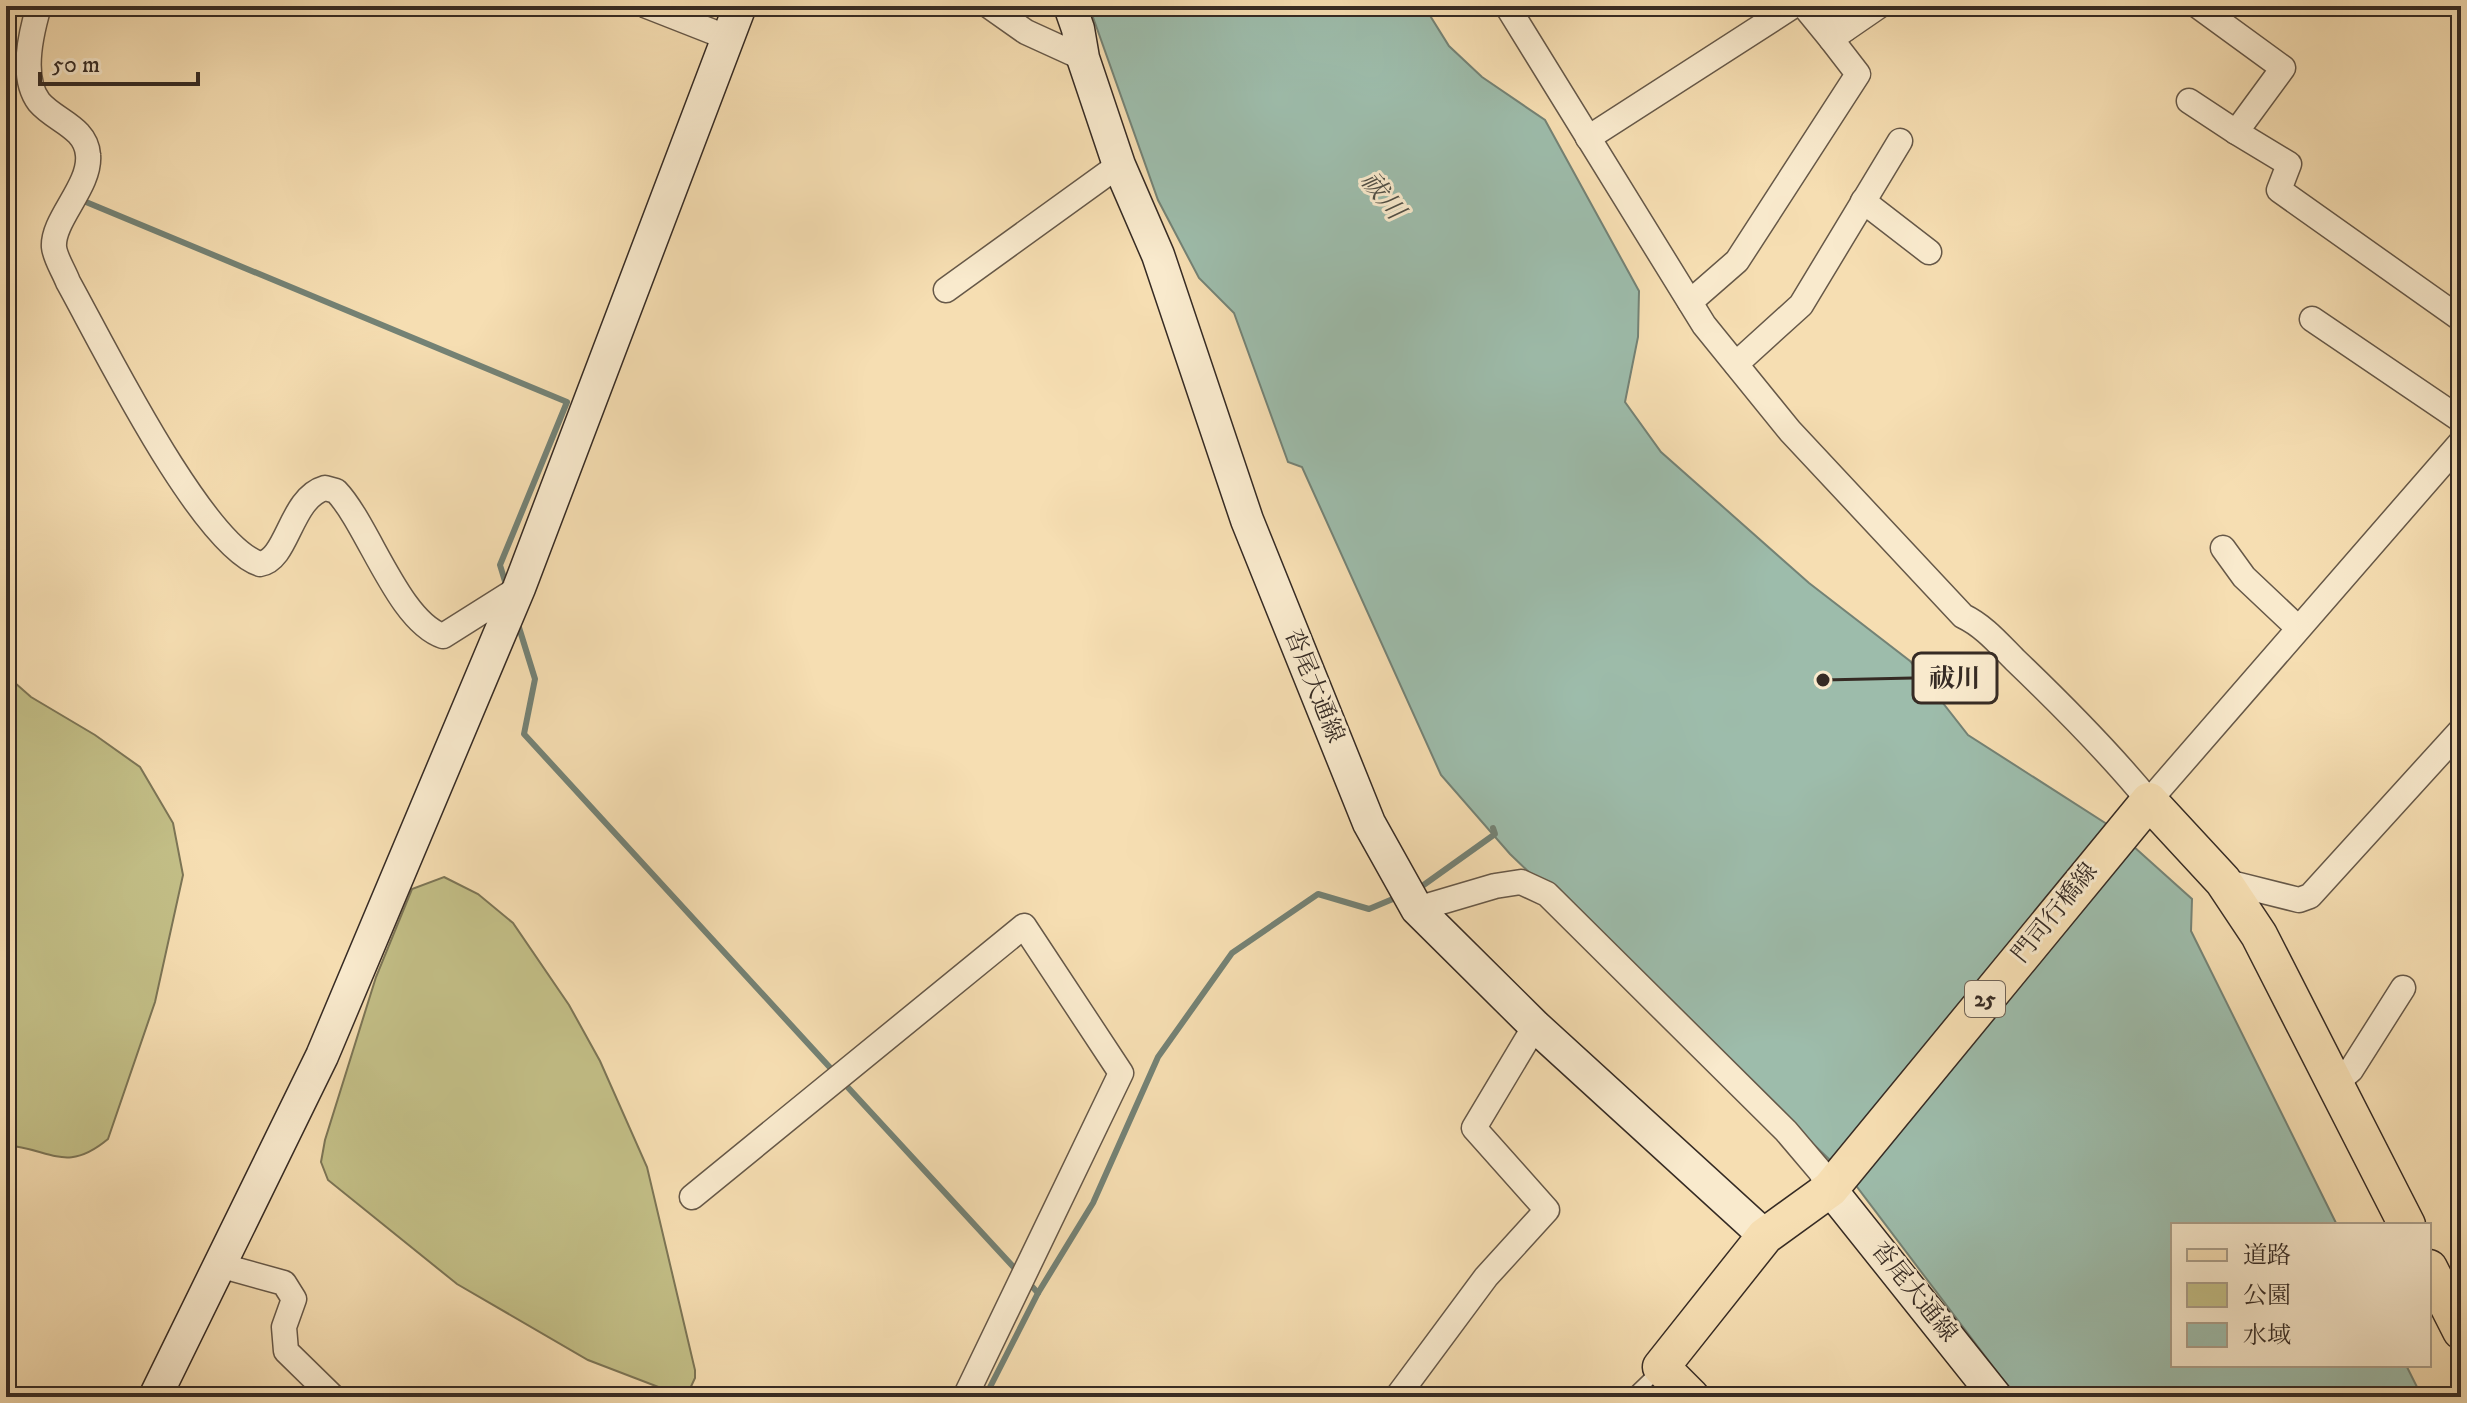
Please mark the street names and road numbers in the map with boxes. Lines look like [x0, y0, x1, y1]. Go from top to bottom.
street label: 沓尾大通線 [1278, 625, 1350, 747]
street label: 門司行橋線 [2006, 857, 2104, 969]
road number: 25 [1965, 981, 2005, 1017]
street label: 沓尾大通線 [1865, 1236, 1963, 1348]

